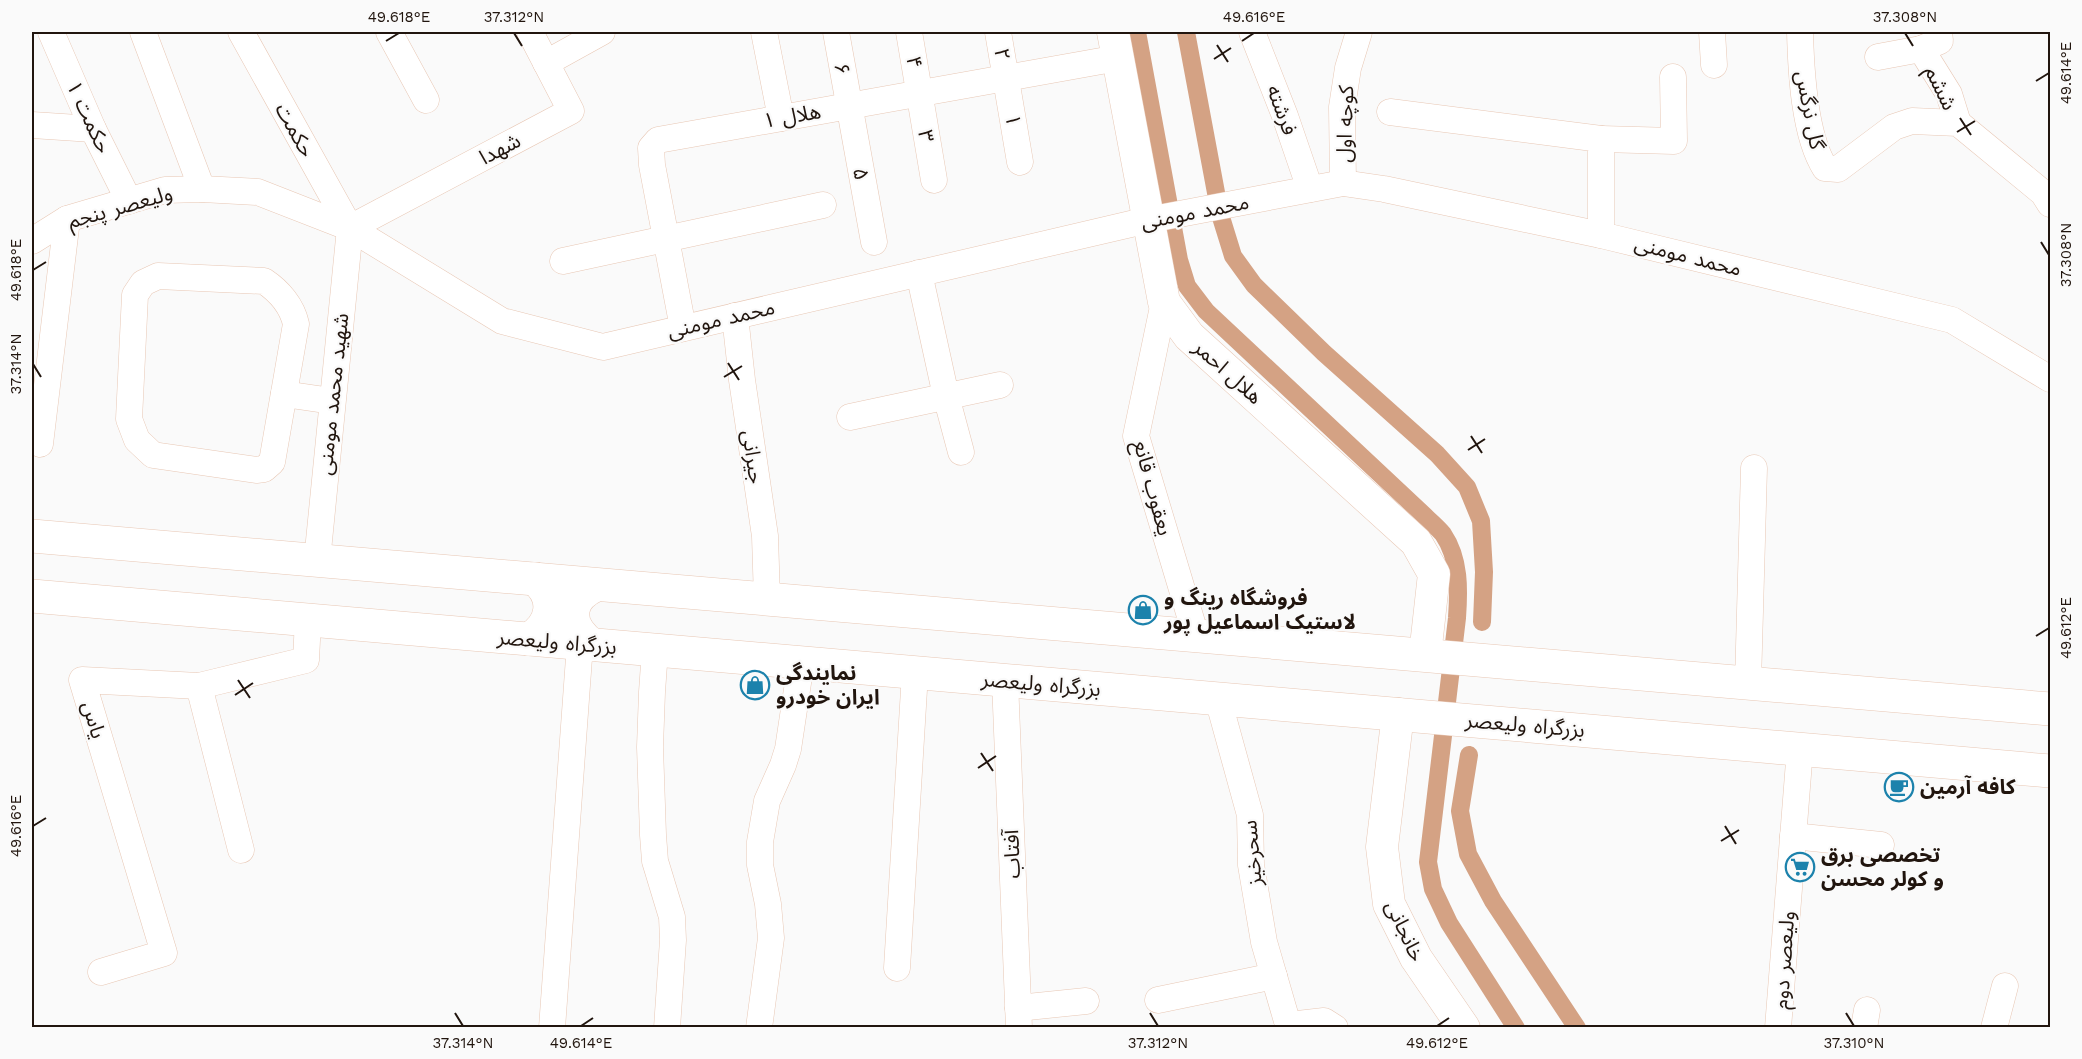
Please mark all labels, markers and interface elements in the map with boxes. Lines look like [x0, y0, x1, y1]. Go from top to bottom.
text: 49.618°E [368, 8, 430, 26]
text: 37.312°N [484, 8, 544, 26]
text: 49.616°E [1223, 8, 1285, 26]
text: 37.308°N [1873, 8, 1937, 26]
text: 49.614°E [2057, 42, 2075, 104]
street label: ۲ [989, 46, 1016, 62]
street label: ۴ [901, 54, 928, 70]
street label: ۶ [829, 61, 856, 77]
street label: ششم [1917, 62, 1963, 115]
street label: گل نرگس [1791, 68, 1830, 152]
street label: حکمت ۱ [62, 76, 117, 157]
street label: فرشته [1262, 81, 1303, 138]
street label: کوچه اول [1331, 85, 1359, 163]
street label: حکمت [270, 98, 320, 161]
street label: هلال ۱ [761, 98, 823, 133]
street label: ۱ [1000, 112, 1027, 128]
street label: شهدا [475, 127, 525, 170]
street label: ۳ [913, 128, 940, 144]
street label: ۵ [848, 166, 875, 182]
street label: ولیعصر پنجم [65, 180, 176, 236]
street label: محمد مومنی [1139, 189, 1251, 234]
text: 37.308°N [2057, 223, 2075, 287]
street label: محمد مومنی [1632, 230, 1744, 281]
text: 49.618°E [7, 239, 25, 301]
street label: محمد مومنی [665, 294, 777, 343]
street label: شهید محمد مومنی [312, 312, 353, 476]
street label: هلال احمر [1188, 333, 1268, 409]
text: 37.314°N [7, 334, 25, 394]
street label: جیرانی [737, 428, 770, 485]
street label: یعقوب قانع [1126, 437, 1178, 539]
place label: فروشگاه رینگ و لاستیک اسماعیل پور [1163, 585, 1356, 636]
shop icon: فروشگاه رینگ و لاستیک اسماعیل پور [1127, 594, 1159, 626]
text: 49.612°E [2057, 597, 2075, 659]
street label: بزرگراه ولیعصر [495, 624, 618, 659]
place label: نمایندگی ایران خودرو [776, 660, 880, 709]
street label: بزرگراه ولیعصر [979, 666, 1102, 701]
shop icon: نمایندگی ایران خودرو [739, 669, 771, 701]
street label: یاس [77, 698, 112, 741]
street label: بزرگراه ولیعصر [1463, 707, 1586, 742]
cafe icon: کافه آرمین [1883, 771, 1915, 803]
place label: کافه آرمین [1920, 774, 2016, 799]
text: 49.616°E [7, 795, 25, 857]
street label: سحرخیز [1236, 819, 1267, 888]
street label: آفتاب [998, 828, 1025, 879]
place label: تخصصی برق و کولر محسن [1821, 842, 1944, 891]
supermarket icon: تخصصی برق و کولر محسن [1784, 851, 1816, 883]
street label: خانجانی [1380, 896, 1430, 965]
street label: ولیعصر دوم [1768, 910, 1803, 1010]
text: 37.314°N [433, 1034, 493, 1052]
text: 49.614°E [550, 1034, 612, 1052]
text: 37.312°N [1128, 1034, 1188, 1052]
text: 49.612°E [1406, 1034, 1468, 1052]
text: 37.310°N [1824, 1034, 1884, 1052]

